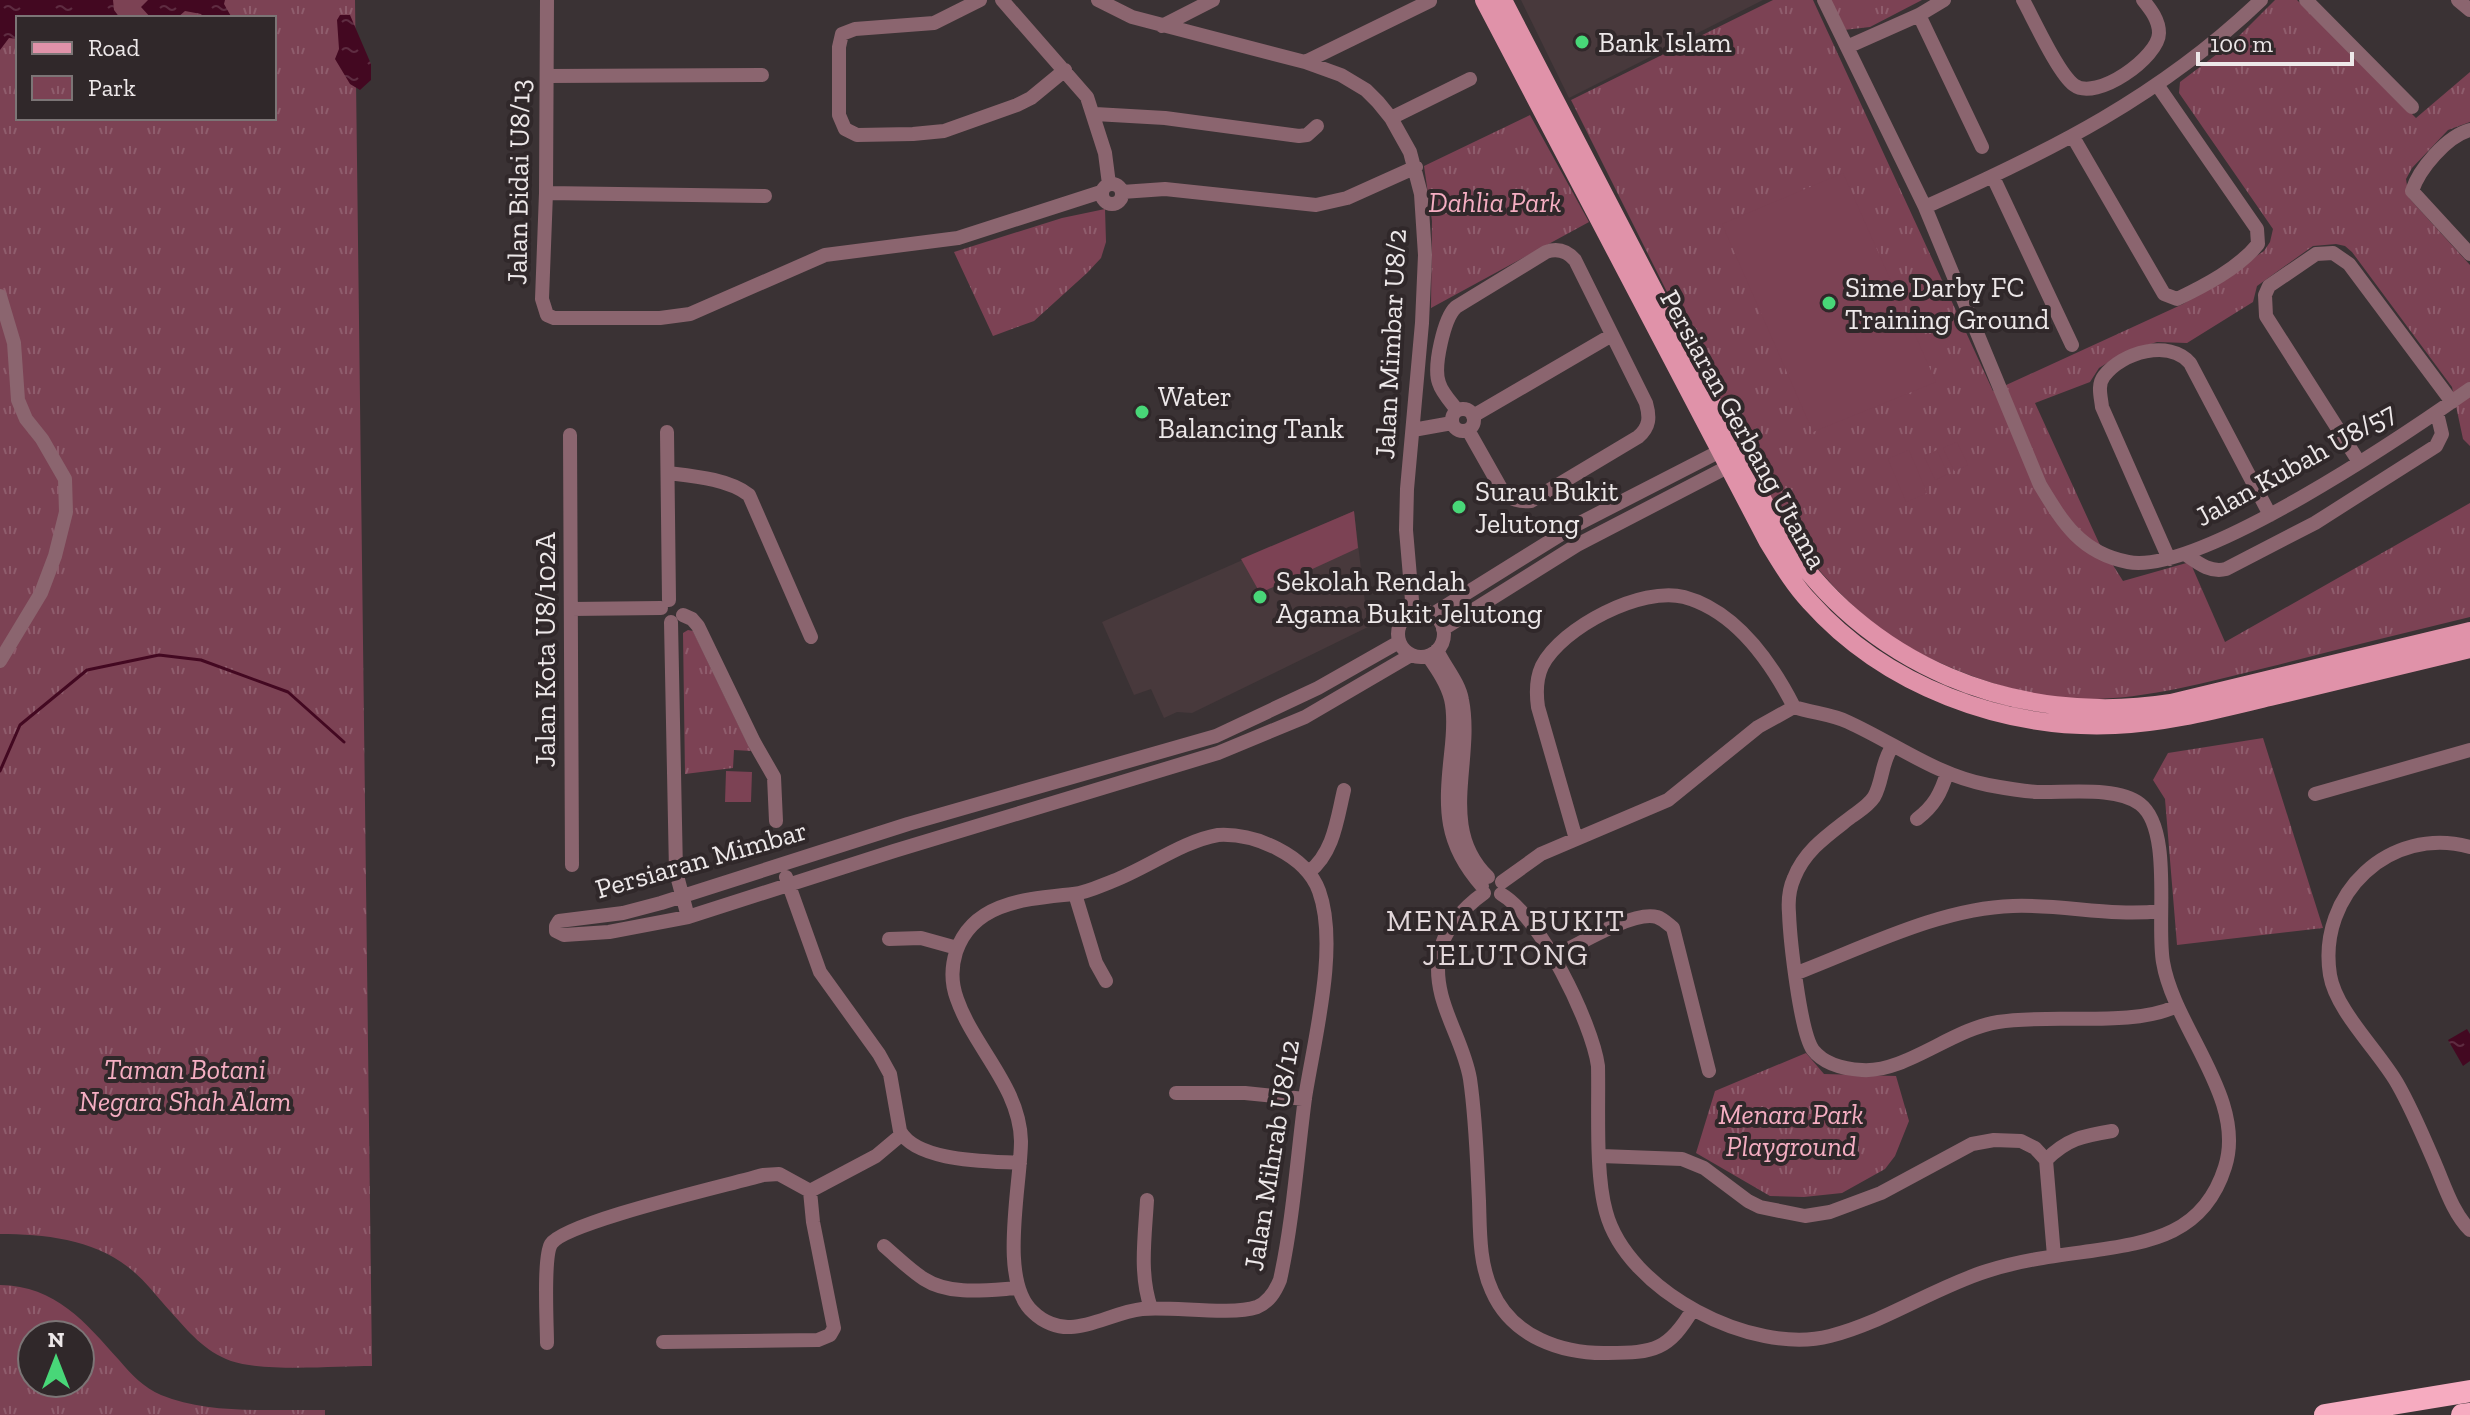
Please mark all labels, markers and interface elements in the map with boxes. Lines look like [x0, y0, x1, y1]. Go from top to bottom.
legend [16, 16, 276, 120]
scale bar [2198, 16, 2352, 66]
place label: Bank Islam [1598, 26, 1732, 59]
text: 100 m [2210, 29, 2273, 58]
text: Road [88, 33, 140, 62]
marker: Bank Islam [1573, 33, 1591, 51]
text: Park [88, 73, 136, 102]
street label: Jalan Bidai U8/13 [500, 79, 537, 285]
park label: Dahlia Park [1428, 186, 1562, 219]
street label: Jalan Mimbar U8/2 [1368, 228, 1413, 460]
place label: Sime Darby FC Training Ground [1845, 271, 2049, 336]
street label: Persiaran Gerbang Utama [1653, 284, 1834, 575]
marker: Sime Darby FC Training Ground [1820, 294, 1838, 312]
place label: Water Balancing Tank [1158, 380, 1345, 445]
street label: Jalan Kubah U8/57 [2189, 396, 2401, 533]
marker: Water Balancing Tank [1133, 403, 1151, 421]
place label: Surau Bukit Jelutong [1475, 475, 1619, 540]
marker: Surau Bukit Jelutong [1450, 498, 1468, 516]
street label: Jalan Kota U8/102A [529, 532, 562, 768]
place label: Sekolah Rendah Agama Bukit Jelutong [1276, 565, 1542, 630]
marker: Sekolah Rendah Agama Bukit Jelutong [1251, 588, 1269, 606]
street label: Persiaran Mimbar [592, 813, 811, 905]
district label: MENARA BUKIT JELUTONG [1386, 903, 1626, 973]
street label: Jalan Mihrab U8/12 [1237, 1037, 1306, 1273]
park label: Taman Botani Negara Shah Alam [79, 1053, 291, 1118]
park label: Menara Park Playground [1718, 1098, 1864, 1163]
north arrow [16, 1319, 96, 1399]
text: N [48, 1326, 65, 1353]

